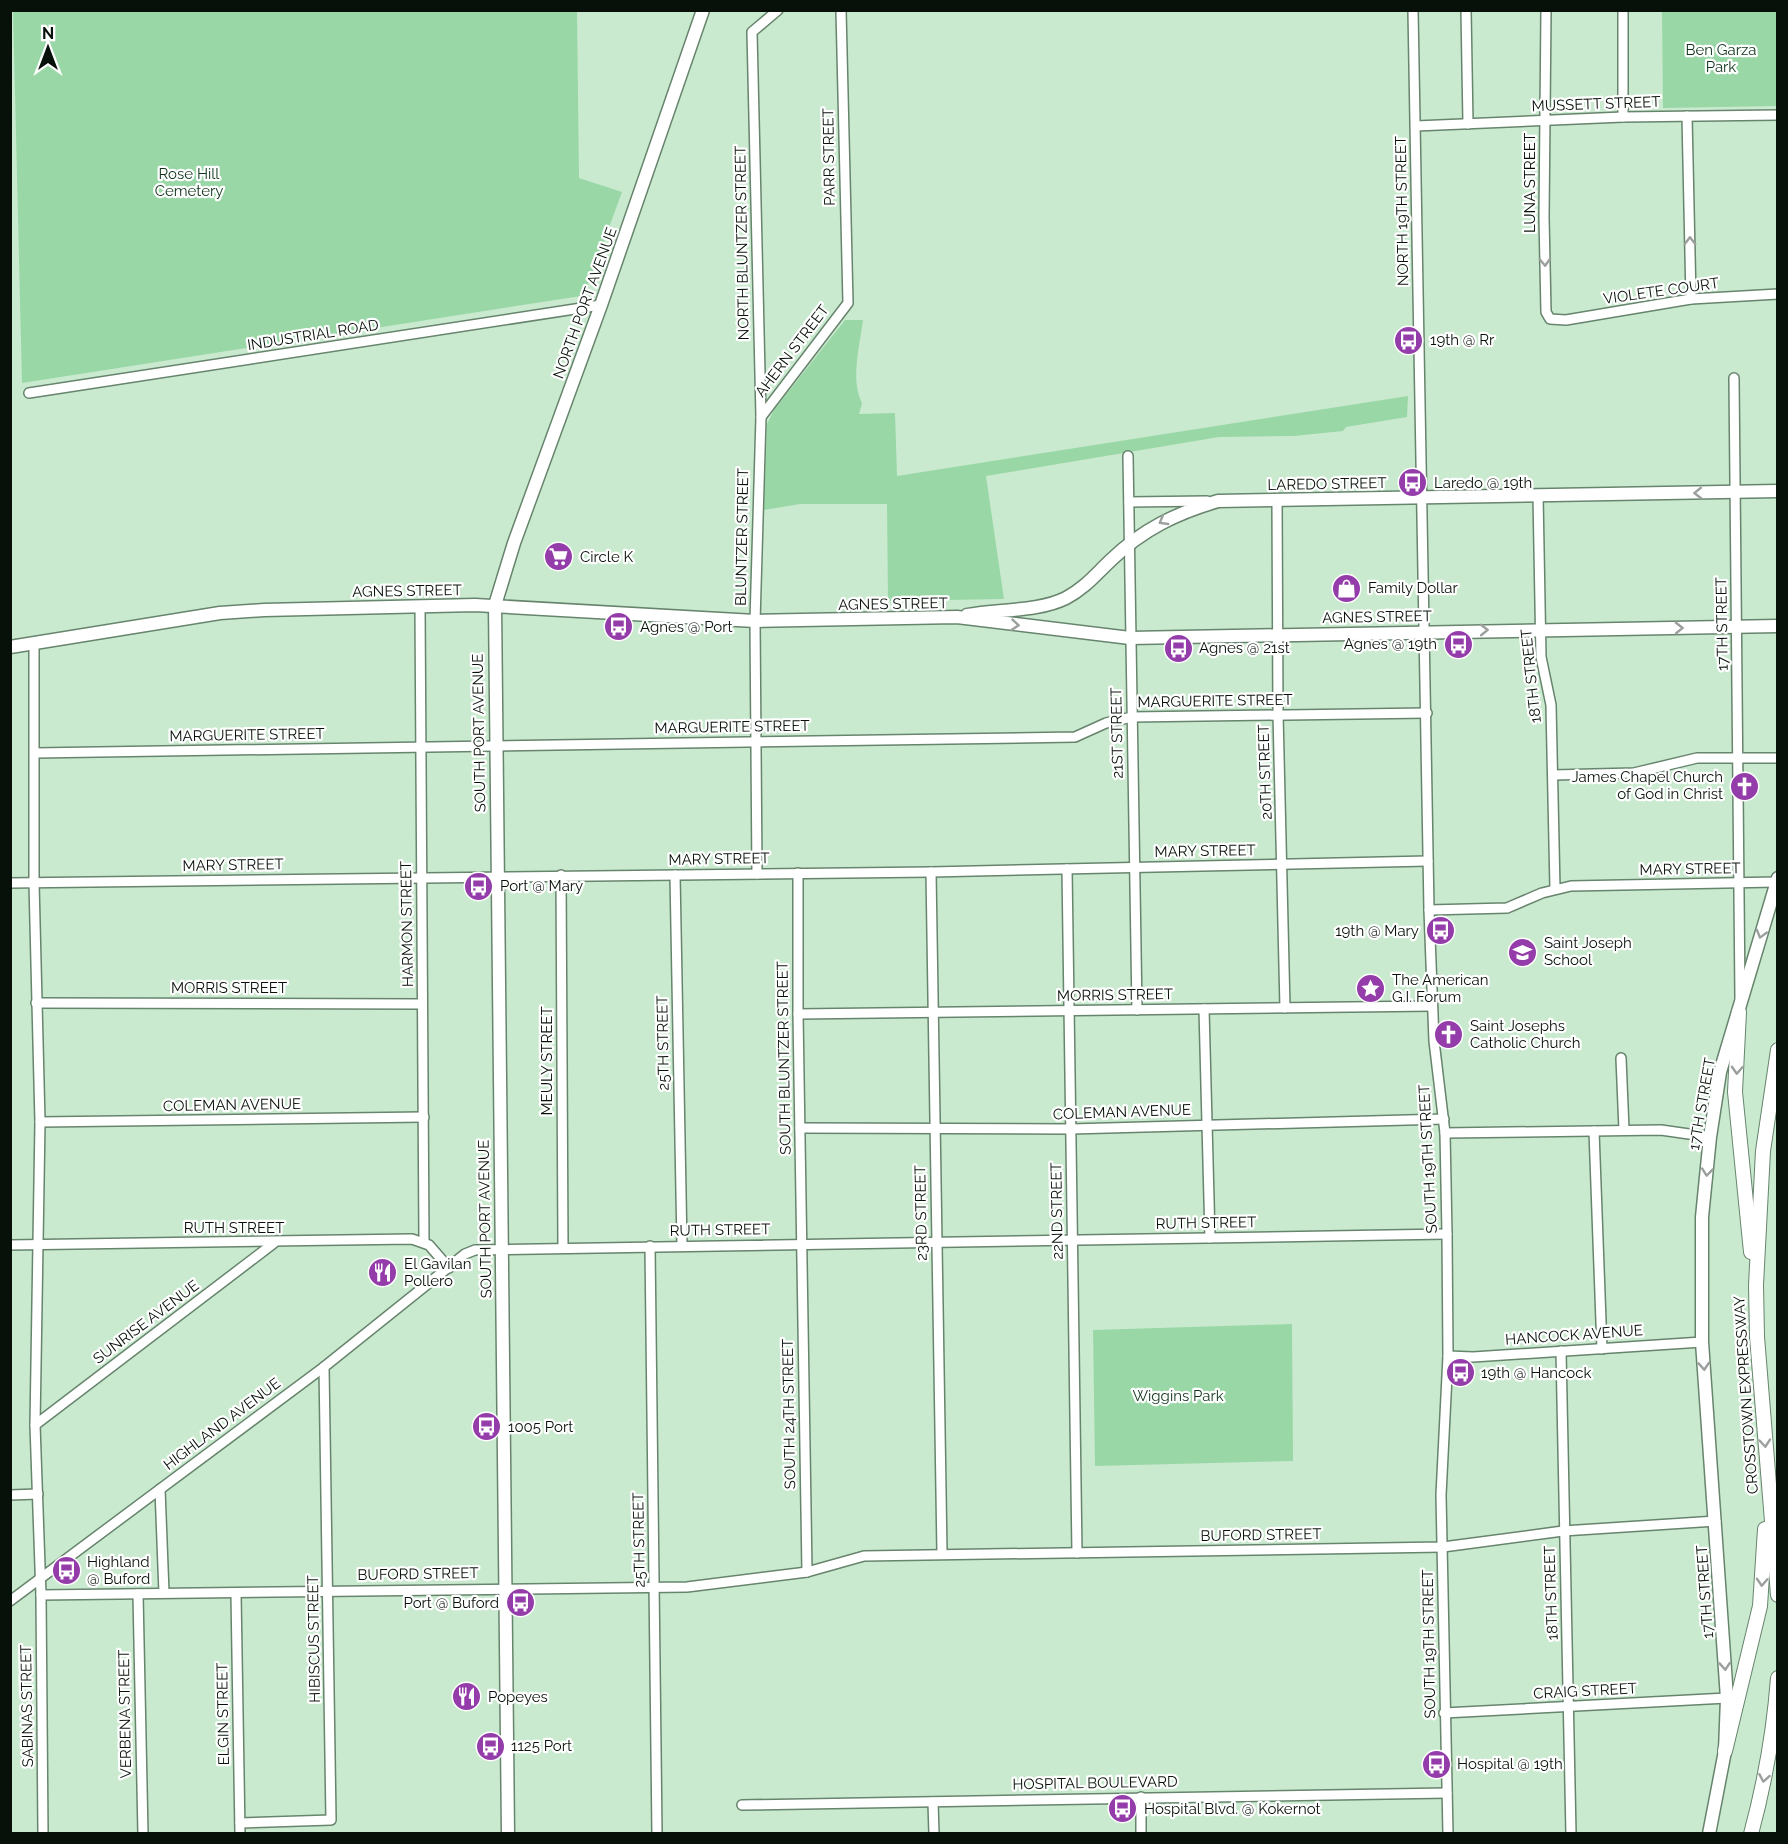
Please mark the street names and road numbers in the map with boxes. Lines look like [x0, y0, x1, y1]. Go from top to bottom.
street label: MUSSETT STREET [1531, 93, 1661, 115]
street label: PARR STREET [819, 108, 839, 206]
street label: LUNA STREET [1521, 133, 1539, 233]
street label: NORTH 19TH STREET [1392, 136, 1412, 286]
street label: NORTH BLUNTZER STREET [731, 146, 753, 340]
street label: NORTH PORT AVENUE [549, 225, 621, 381]
street label: VIOLETE COURT [1602, 274, 1720, 308]
street label: AHERN STREET [751, 301, 833, 401]
street label: INDUSTRIAL ROAD [246, 316, 380, 354]
street label: BLUNTZER STREET [732, 468, 752, 606]
street label: LAREDO STREET [1267, 474, 1387, 494]
street label: 17TH STREET [1712, 577, 1732, 671]
street label: AGNES STREET [352, 581, 462, 601]
street label: AGNES STREET [838, 594, 948, 614]
street label: AGNES STREET [1322, 607, 1432, 627]
street label: 18TH STREET [1517, 628, 1545, 724]
street label: SOUTH PORT AVENUE [469, 653, 489, 813]
street label: 21ST STREET [1107, 687, 1127, 779]
street label: MARGUERITE STREET [1137, 691, 1293, 711]
street label: MARGUERITE STREET [654, 717, 810, 737]
street label: 20TH STREET [1254, 724, 1276, 820]
street label: MARGUERITE STREET [169, 725, 325, 745]
street label: MARY STREET [1154, 841, 1256, 861]
street label: MARY STREET [668, 849, 770, 869]
street label: MARY STREET [182, 855, 284, 875]
street label: MARY STREET [1639, 859, 1741, 879]
street label: HARMON STREET [397, 861, 417, 987]
street label: SOUTH BLUNTZER STREET [773, 961, 795, 1155]
street label: MORRIS STREET [171, 979, 287, 997]
street label: MORRIS STREET [1057, 985, 1173, 1005]
street label: 25TH STREET [653, 995, 673, 1091]
street label: MEULY STREET [538, 1006, 556, 1116]
street label: 17TH STREET [1685, 1056, 1719, 1152]
street label: SOUTH 19TH STREET [1415, 1084, 1441, 1234]
street label: COLEMAN AVENUE [163, 1095, 301, 1115]
street label: COLEMAN AVENUE [1053, 1101, 1191, 1123]
street label: SOUTH PORT AVENUE [475, 1139, 495, 1299]
street label: 22ND STREET [1047, 1162, 1067, 1260]
street label: 23RD STREET [911, 1165, 931, 1261]
street label: RUTH STREET [1156, 1213, 1256, 1233]
street label: RUTH STREET [184, 1219, 284, 1237]
street label: RUTH STREET [670, 1220, 770, 1240]
street label: SUNRISE AVENUE [90, 1276, 202, 1368]
street label: CROSSTOWN EXPRESSWAY [1730, 1295, 1762, 1495]
street label: HANCOCK AVENUE [1505, 1321, 1643, 1349]
street label: SOUTH 24TH STREET [779, 1339, 799, 1489]
street label: HIGHLAND AVENUE [160, 1374, 284, 1474]
street label: 25TH STREET [629, 1492, 649, 1588]
street label: BUFORD STREET [1200, 1525, 1322, 1545]
street label: 18TH STREET [1540, 1545, 1562, 1641]
street label: 17TH STREET [1693, 1545, 1717, 1639]
street label: BUFORD STREET [357, 1564, 479, 1584]
street label: SOUTH 19TH STREET [1419, 1569, 1439, 1719]
street label: HIBISCUS STREET [304, 1575, 324, 1703]
street label: SABINAS STREET [17, 1645, 37, 1767]
street label: VERBENA STREET [115, 1649, 135, 1779]
street label: ELGIN STREET [213, 1662, 233, 1766]
street label: CRAIG STREET [1533, 1679, 1637, 1703]
street label: HOSPITAL BOULEVARD [1012, 1773, 1178, 1793]

